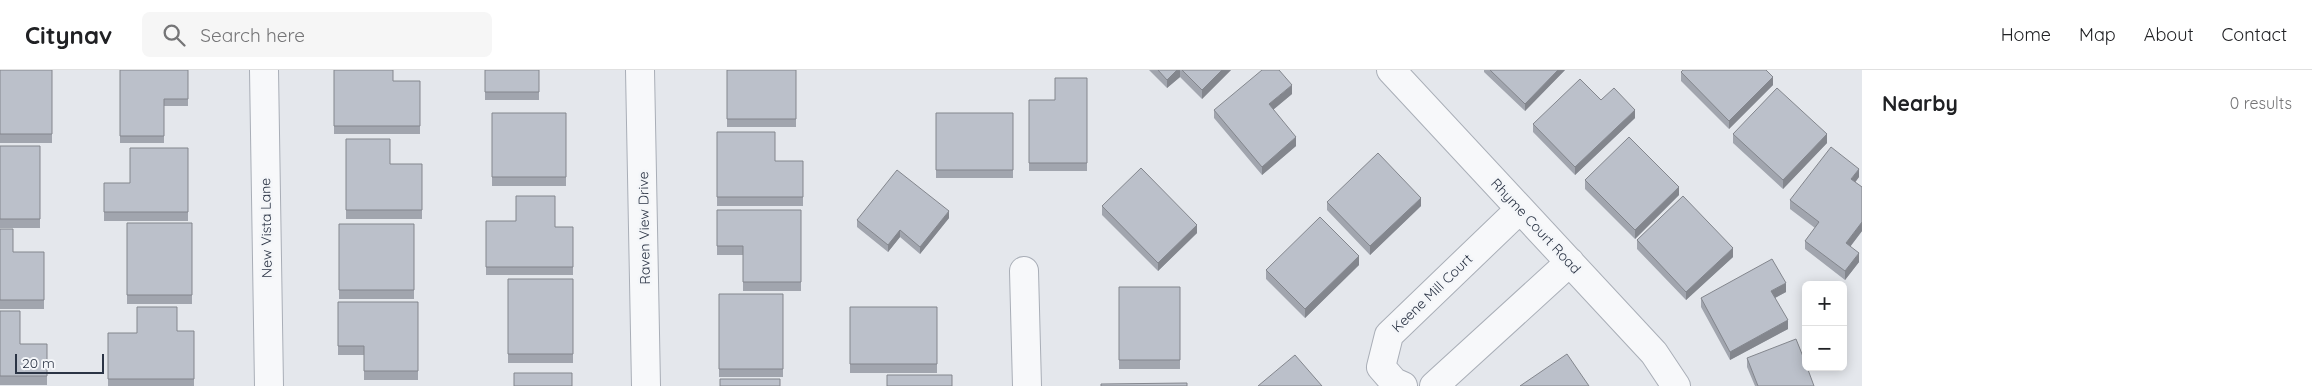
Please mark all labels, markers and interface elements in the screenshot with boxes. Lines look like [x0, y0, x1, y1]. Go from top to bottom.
search box [142, 12, 492, 57]
text: Citynav [25, 20, 112, 50]
icon: search [160, 21, 188, 49]
text: Search here [200, 23, 305, 47]
text: Home [2001, 23, 2051, 46]
text: Map [2079, 23, 2116, 46]
text: About [2144, 23, 2194, 46]
text: Contact [2222, 23, 2287, 46]
text: Nearby [1882, 90, 1958, 116]
text: 0 results [2230, 93, 2292, 113]
street label: Raven View Drive [634, 171, 654, 285]
street label: Rhyme Court Road [1487, 175, 1585, 277]
street label: New Vista Lane [256, 178, 276, 278]
street label: Keene Mill Court [1388, 250, 1476, 336]
map controls [1802, 281, 1847, 371]
button: + [1802, 281, 1847, 326]
button: − [1802, 326, 1847, 371]
scale bar [15, 351, 104, 374]
text: 20 m [22, 354, 55, 372]

